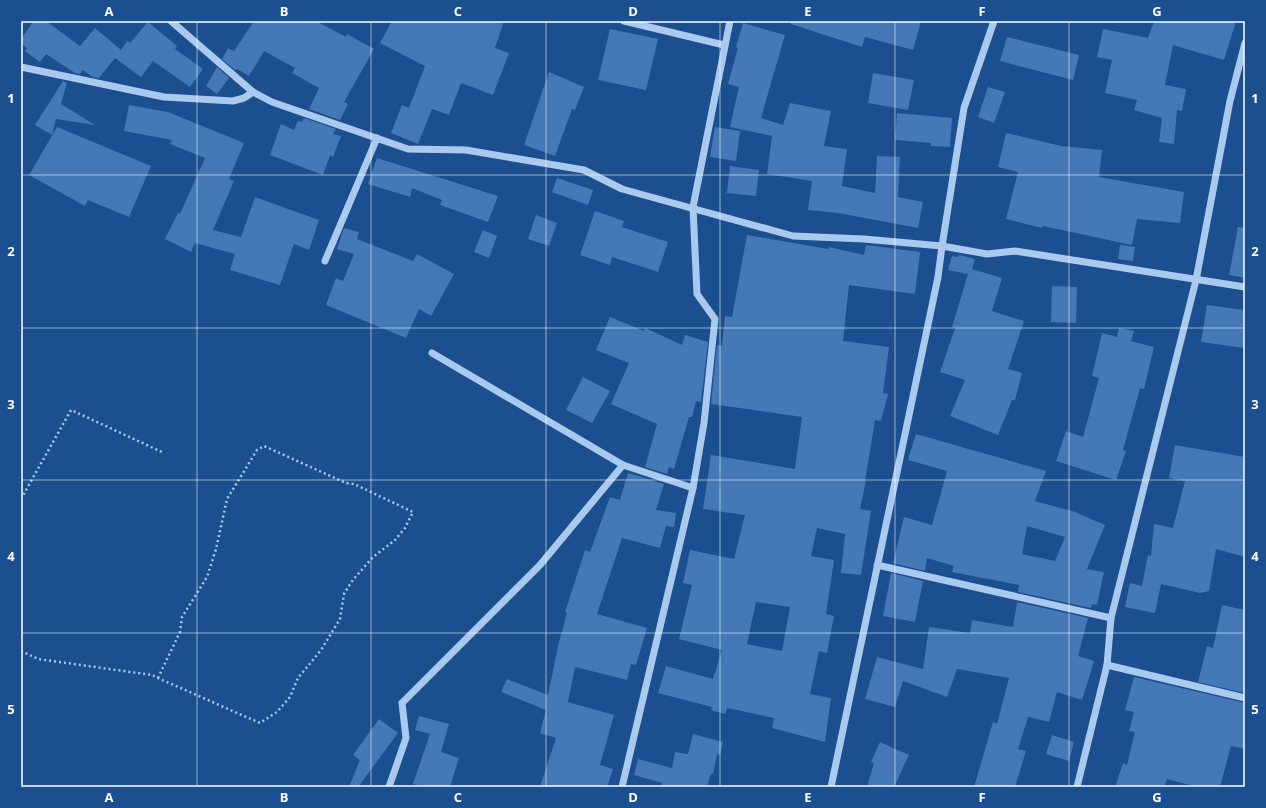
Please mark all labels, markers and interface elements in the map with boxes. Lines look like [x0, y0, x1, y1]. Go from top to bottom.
text: A [105, 2, 114, 20]
text: B [280, 2, 289, 20]
text: C [454, 2, 462, 20]
text: D [628, 2, 638, 20]
text: E [804, 2, 812, 20]
text: F [978, 2, 986, 20]
text: G [1152, 2, 1162, 20]
text: 1 [7, 89, 15, 107]
text: 1 [1251, 89, 1259, 107]
text: 2 [7, 242, 15, 260]
text: 2 [1251, 242, 1259, 260]
text: 3 [7, 395, 15, 413]
text: 3 [1251, 395, 1259, 413]
text: 4 [7, 547, 15, 565]
text: 4 [1251, 547, 1259, 565]
text: 5 [7, 700, 15, 718]
text: 5 [1251, 700, 1259, 718]
text: A [105, 788, 114, 806]
text: B [280, 788, 289, 806]
text: C [454, 788, 462, 806]
text: D [628, 788, 638, 806]
text: E [804, 788, 812, 806]
text: F [978, 788, 986, 806]
text: G [1152, 788, 1162, 806]

